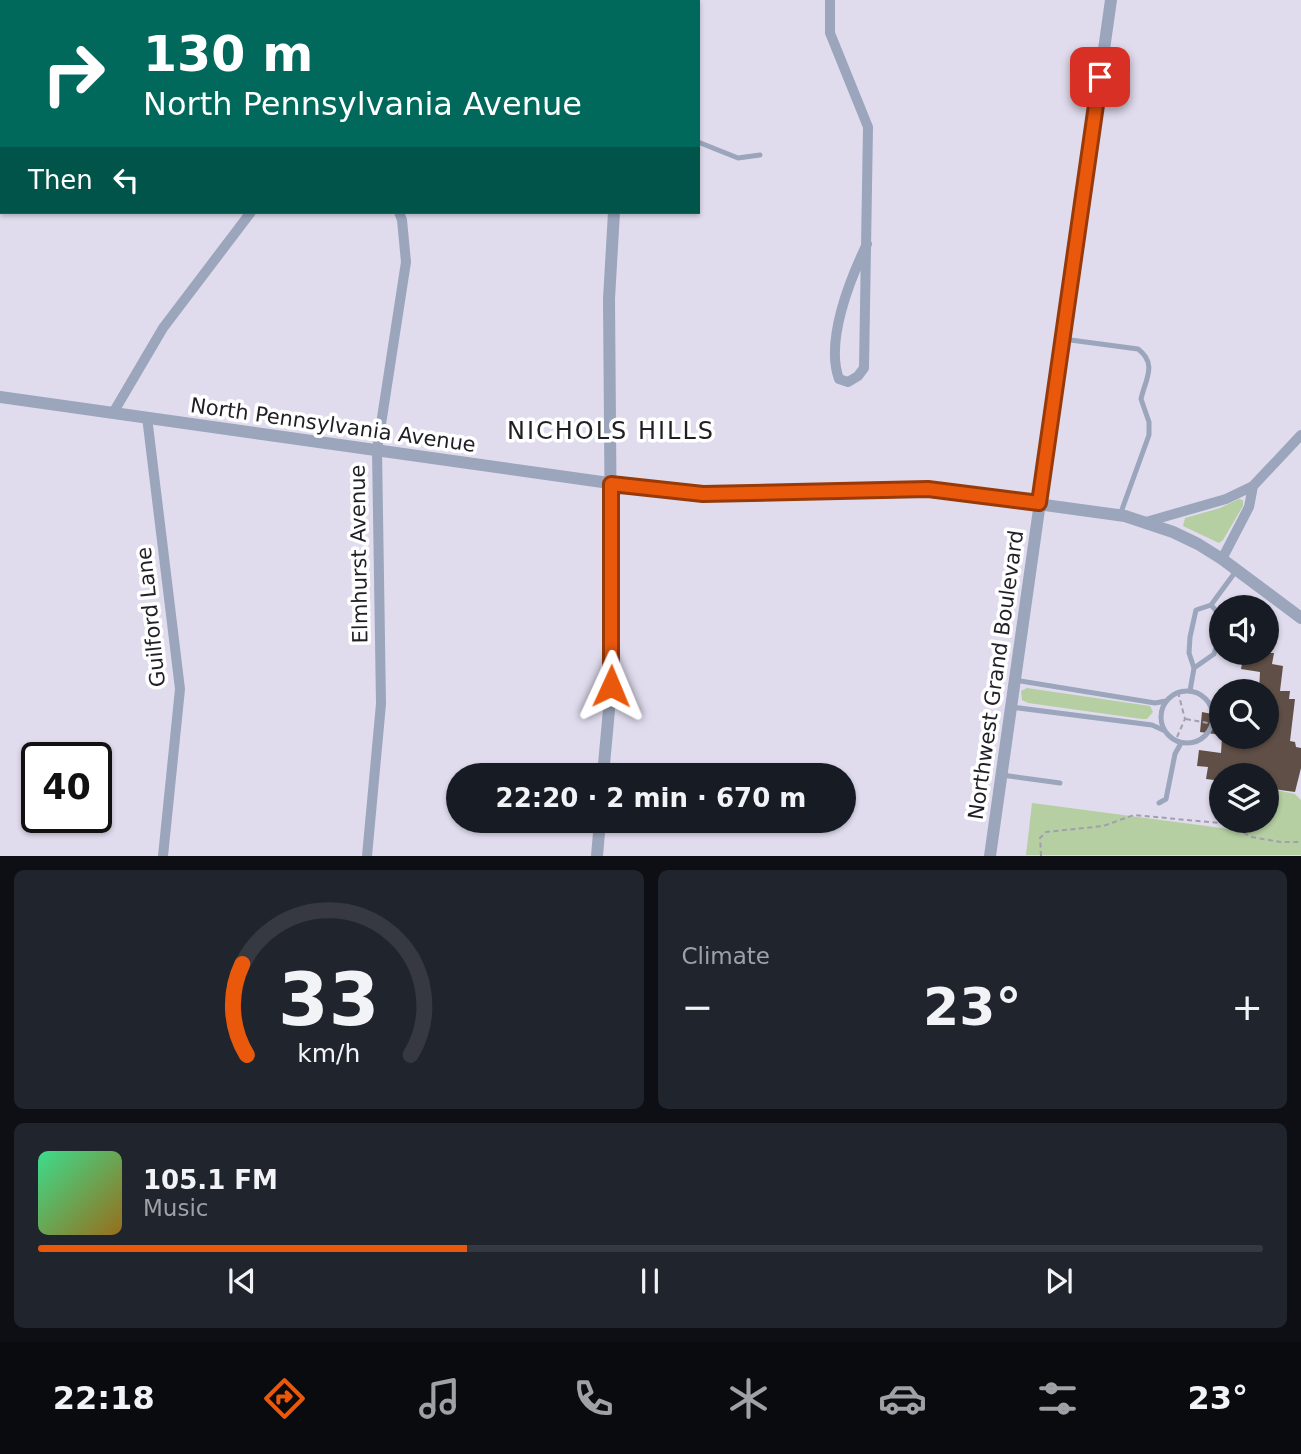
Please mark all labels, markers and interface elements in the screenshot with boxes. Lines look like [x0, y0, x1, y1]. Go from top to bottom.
text: 130 m [143, 26, 313, 83]
icon: right [28, 28, 119, 119]
pin [1070, 47, 1130, 107]
icon: arrive [1081, 58, 1119, 96]
text: North Pennsylvania Avenue [143, 85, 582, 123]
icon: left [107, 161, 145, 199]
text: Then [28, 165, 93, 195]
street label: North Pennsylvania Avenue [189, 393, 477, 457]
district label: NICHOLS HILLS [507, 417, 715, 445]
street label: Elmhurst Avenue [345, 464, 373, 644]
street label: Northwest Grand Boulevard [964, 529, 1028, 821]
street label: Guilford Lane [132, 546, 170, 688]
map controls [1209, 595, 1279, 833]
button: sound [1209, 595, 1279, 665]
position arrow [574, 649, 648, 723]
button: search [1209, 679, 1279, 749]
speed limit sign: 40 [21, 742, 112, 833]
button: layers [1209, 763, 1279, 833]
text: 22:20 · 2 min · 670 m [496, 783, 806, 813]
text: Climate [682, 943, 770, 969]
text: 33 [278, 958, 379, 1043]
text: 23° [923, 977, 1021, 1037]
text: − [682, 985, 713, 1029]
text: + [1231, 985, 1263, 1029]
text: km/h [297, 1039, 360, 1068]
text: 105.1 FM [143, 1165, 278, 1195]
text: Music [143, 1195, 208, 1221]
icon: previous [223, 1262, 261, 1300]
icon: pause [631, 1262, 669, 1300]
icon: next [1040, 1262, 1078, 1300]
icon: directions [260, 1374, 309, 1423]
icon: music [415, 1374, 464, 1423]
icon: phone [569, 1374, 618, 1423]
icon: climate [724, 1374, 773, 1423]
icon: car [878, 1374, 927, 1423]
icon: filters [1033, 1374, 1082, 1423]
text: 22:18 [53, 1379, 155, 1417]
text: 23° [1188, 1379, 1248, 1417]

